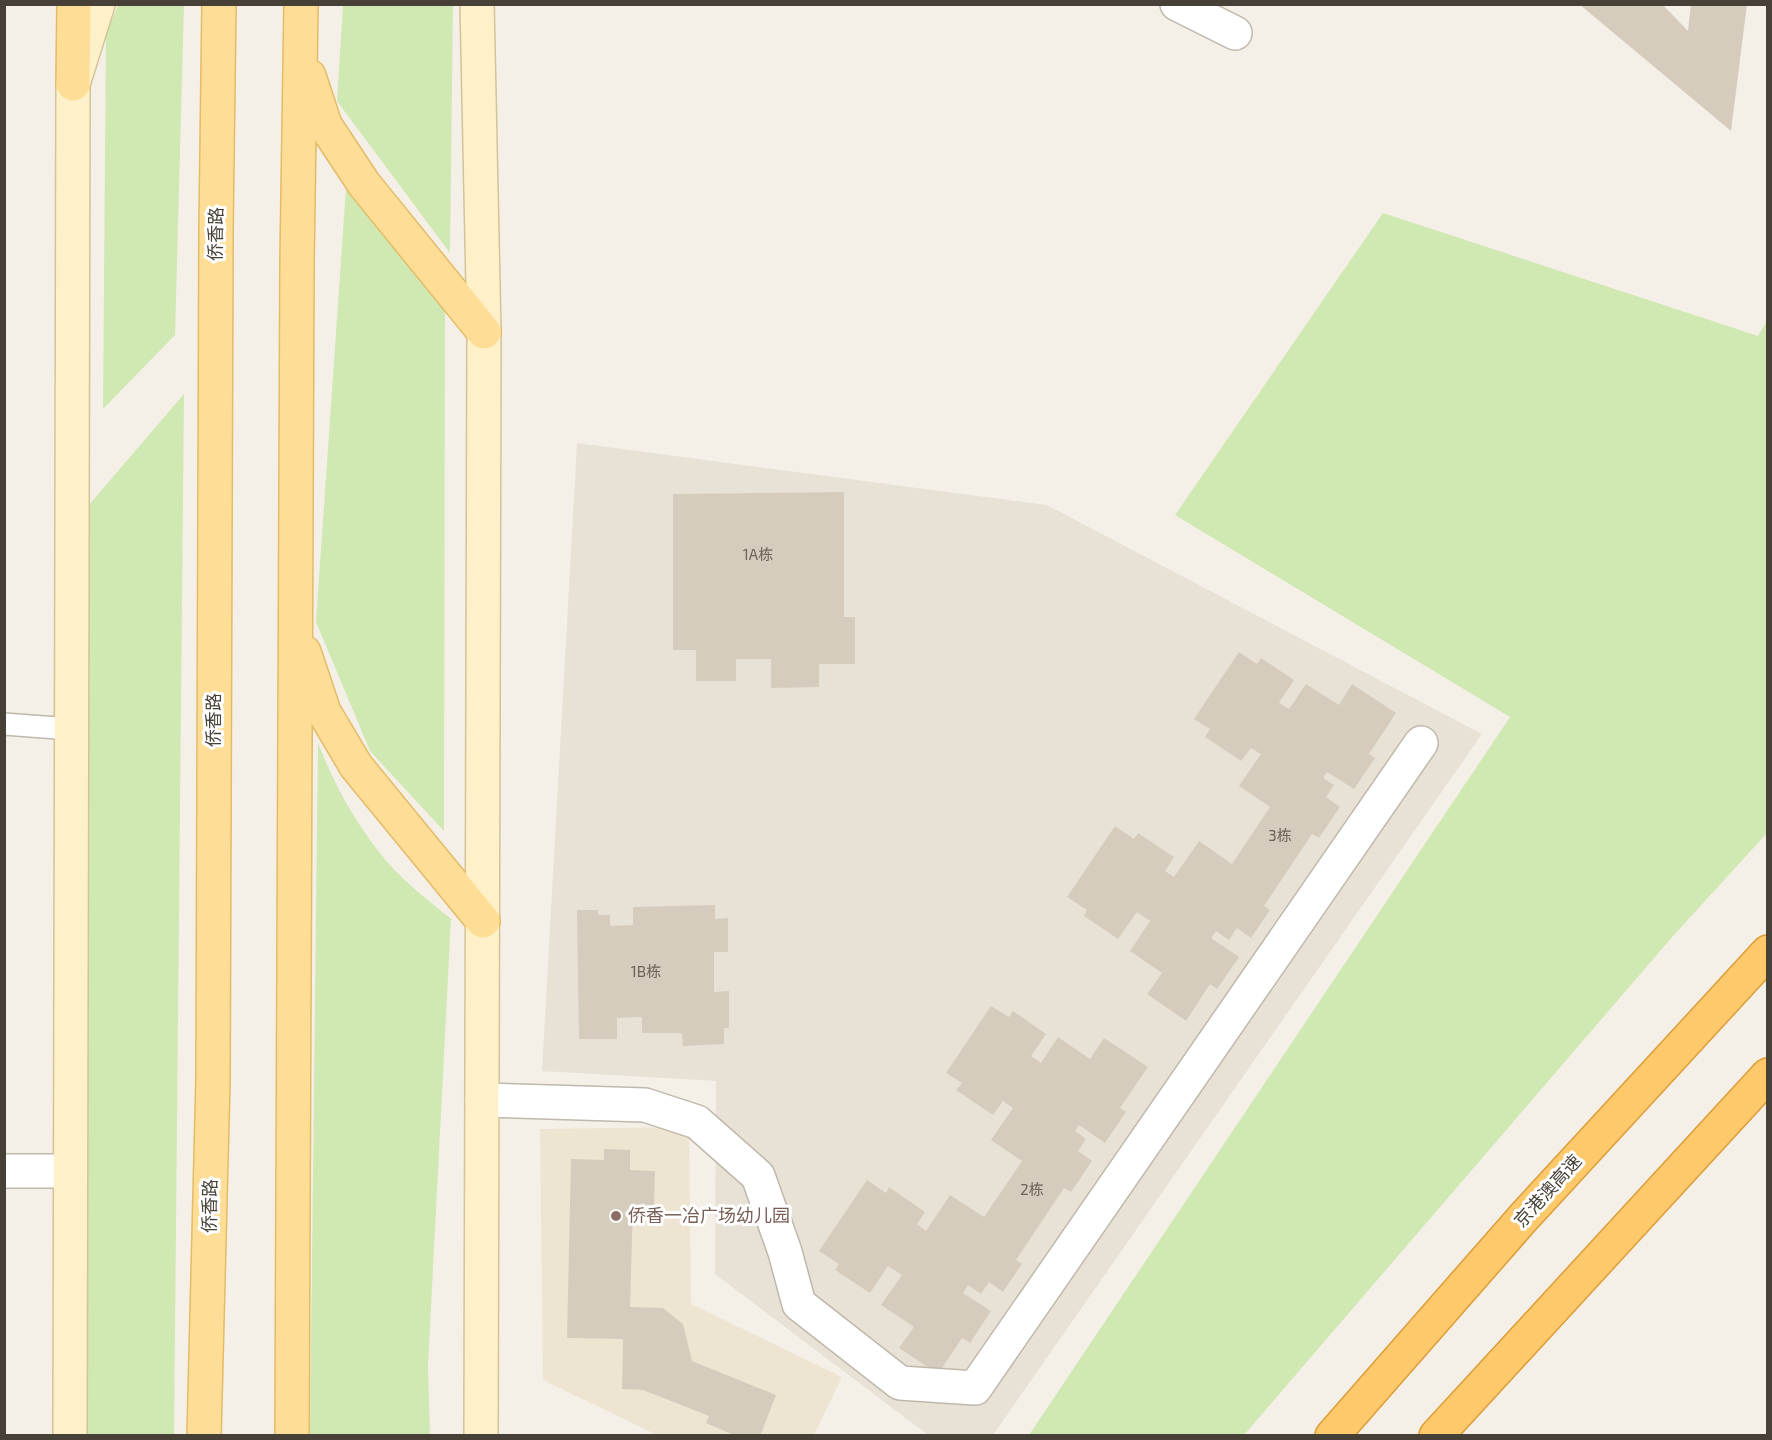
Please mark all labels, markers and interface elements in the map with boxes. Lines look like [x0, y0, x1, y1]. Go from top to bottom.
street label: 侨香路 [204, 207, 226, 261]
house number: 1A栋 [743, 545, 773, 563]
street label: 侨香路 [202, 693, 224, 747]
house number: 3栋 [1268, 826, 1292, 844]
house number: 1B栋 [631, 962, 661, 980]
street label: 京港澳高速 [1509, 1150, 1586, 1231]
street label: 侨香路 [198, 1179, 220, 1233]
house number: 2栋 [1020, 1180, 1044, 1198]
place label: 侨香一冶广场幼儿园 [628, 1204, 790, 1226]
marker: 侨香一冶广场幼儿园 [609, 1209, 623, 1223]

